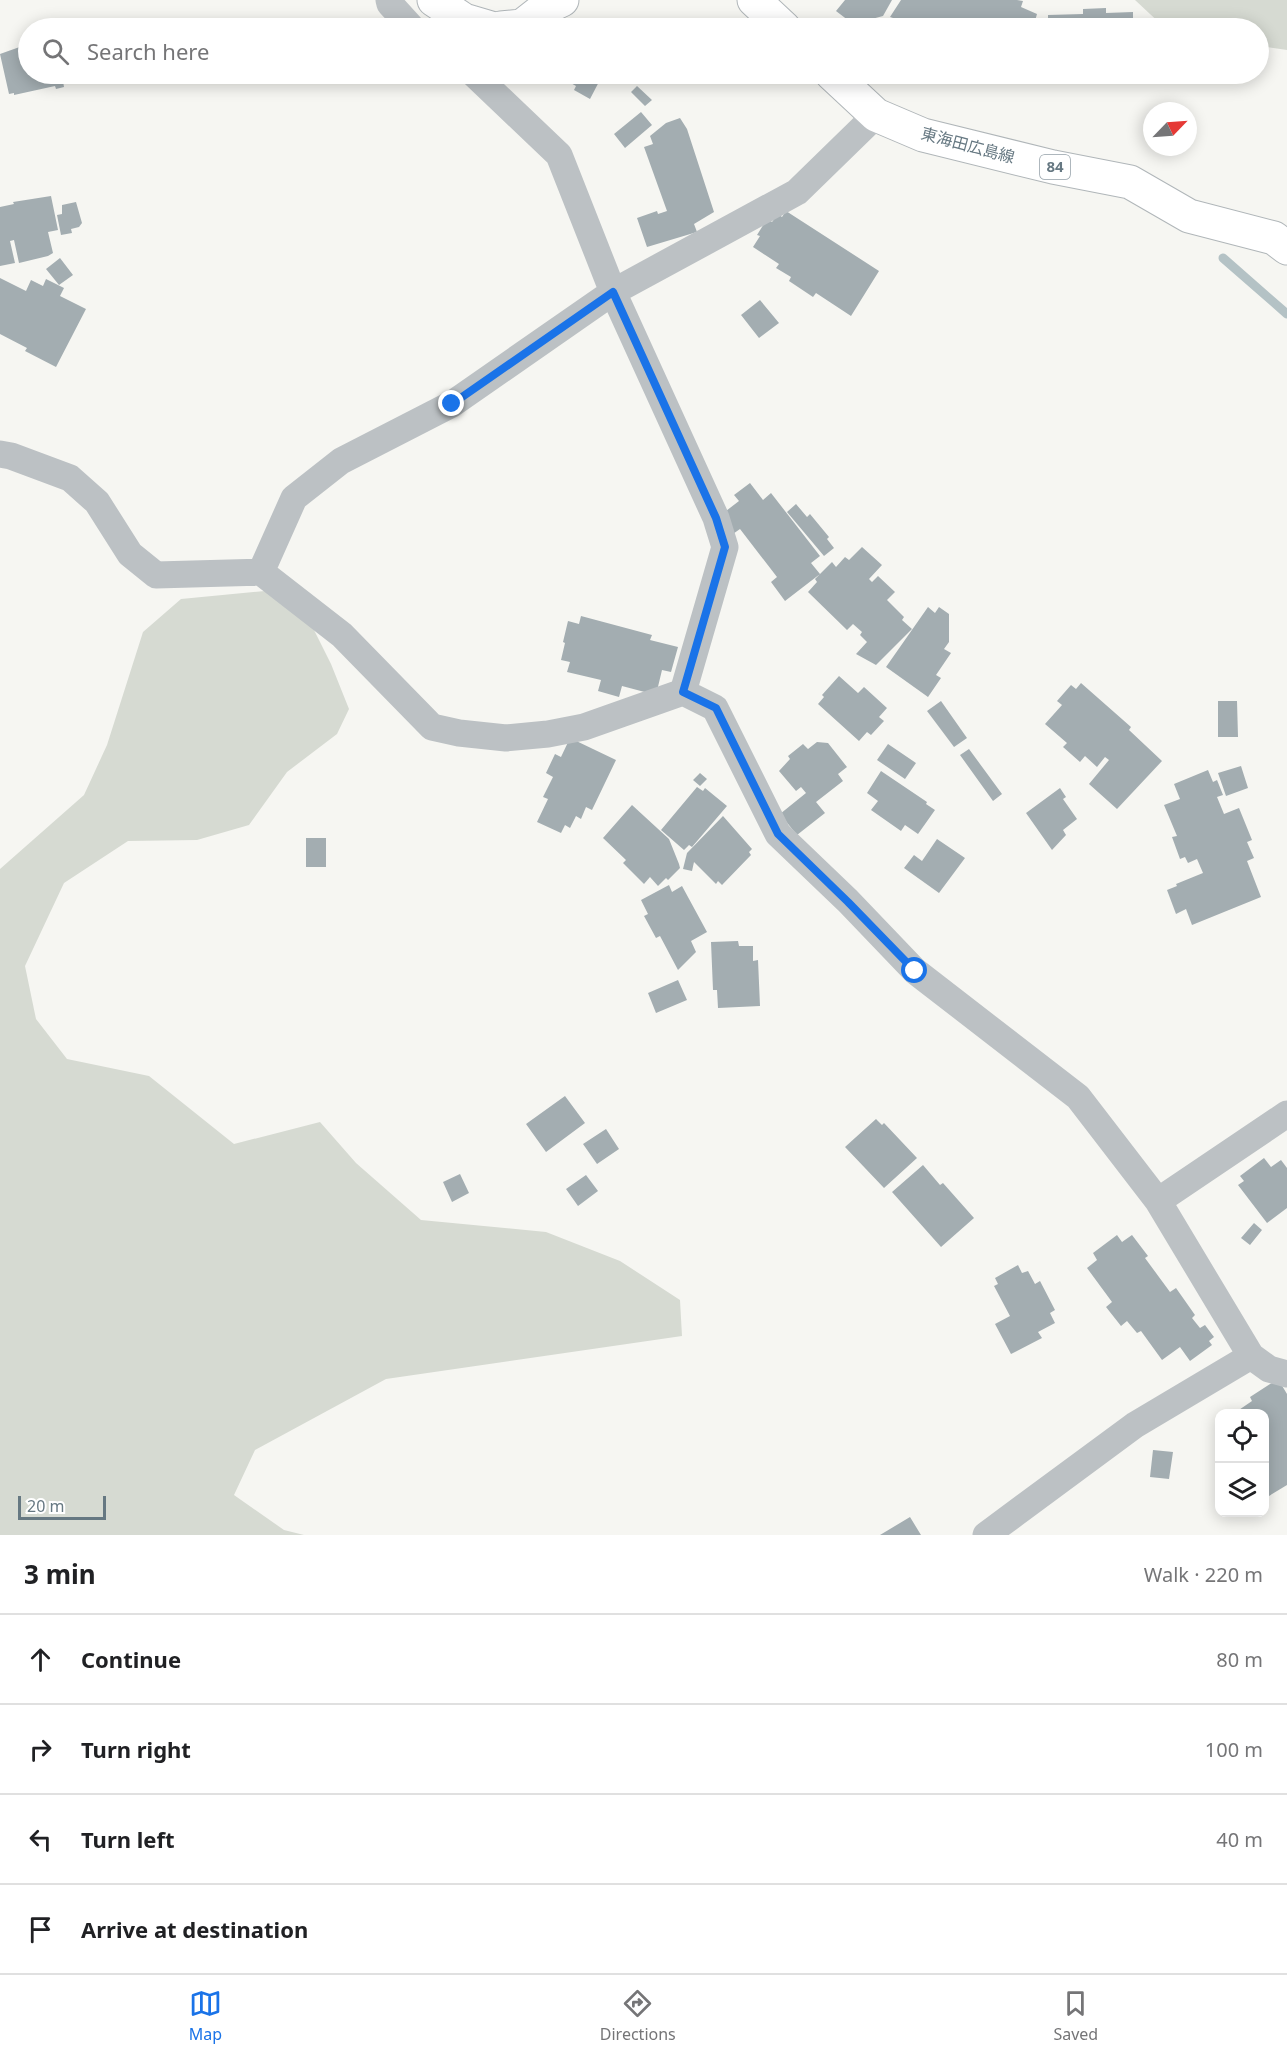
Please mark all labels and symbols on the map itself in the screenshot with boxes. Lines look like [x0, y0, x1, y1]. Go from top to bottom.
north arrow [1143, 102, 1197, 156]
street label: 東海田広島線 [919, 122, 1017, 168]
road number: 84 [1040, 155, 1070, 179]
route end [438, 390, 464, 416]
route start [901, 957, 927, 983]
scale bar [18, 1493, 106, 1520]

